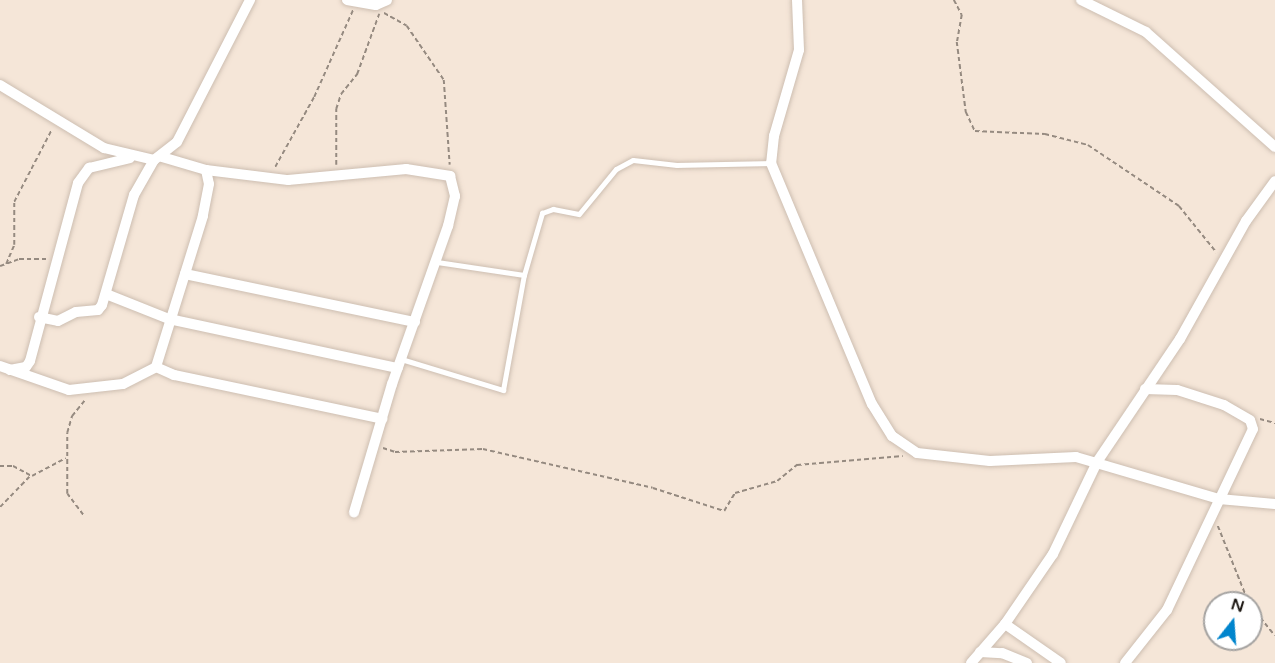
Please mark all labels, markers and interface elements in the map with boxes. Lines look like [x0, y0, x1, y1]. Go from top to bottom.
north arrow [1203, 591, 1263, 651]
text: N [1229, 594, 1247, 617]

